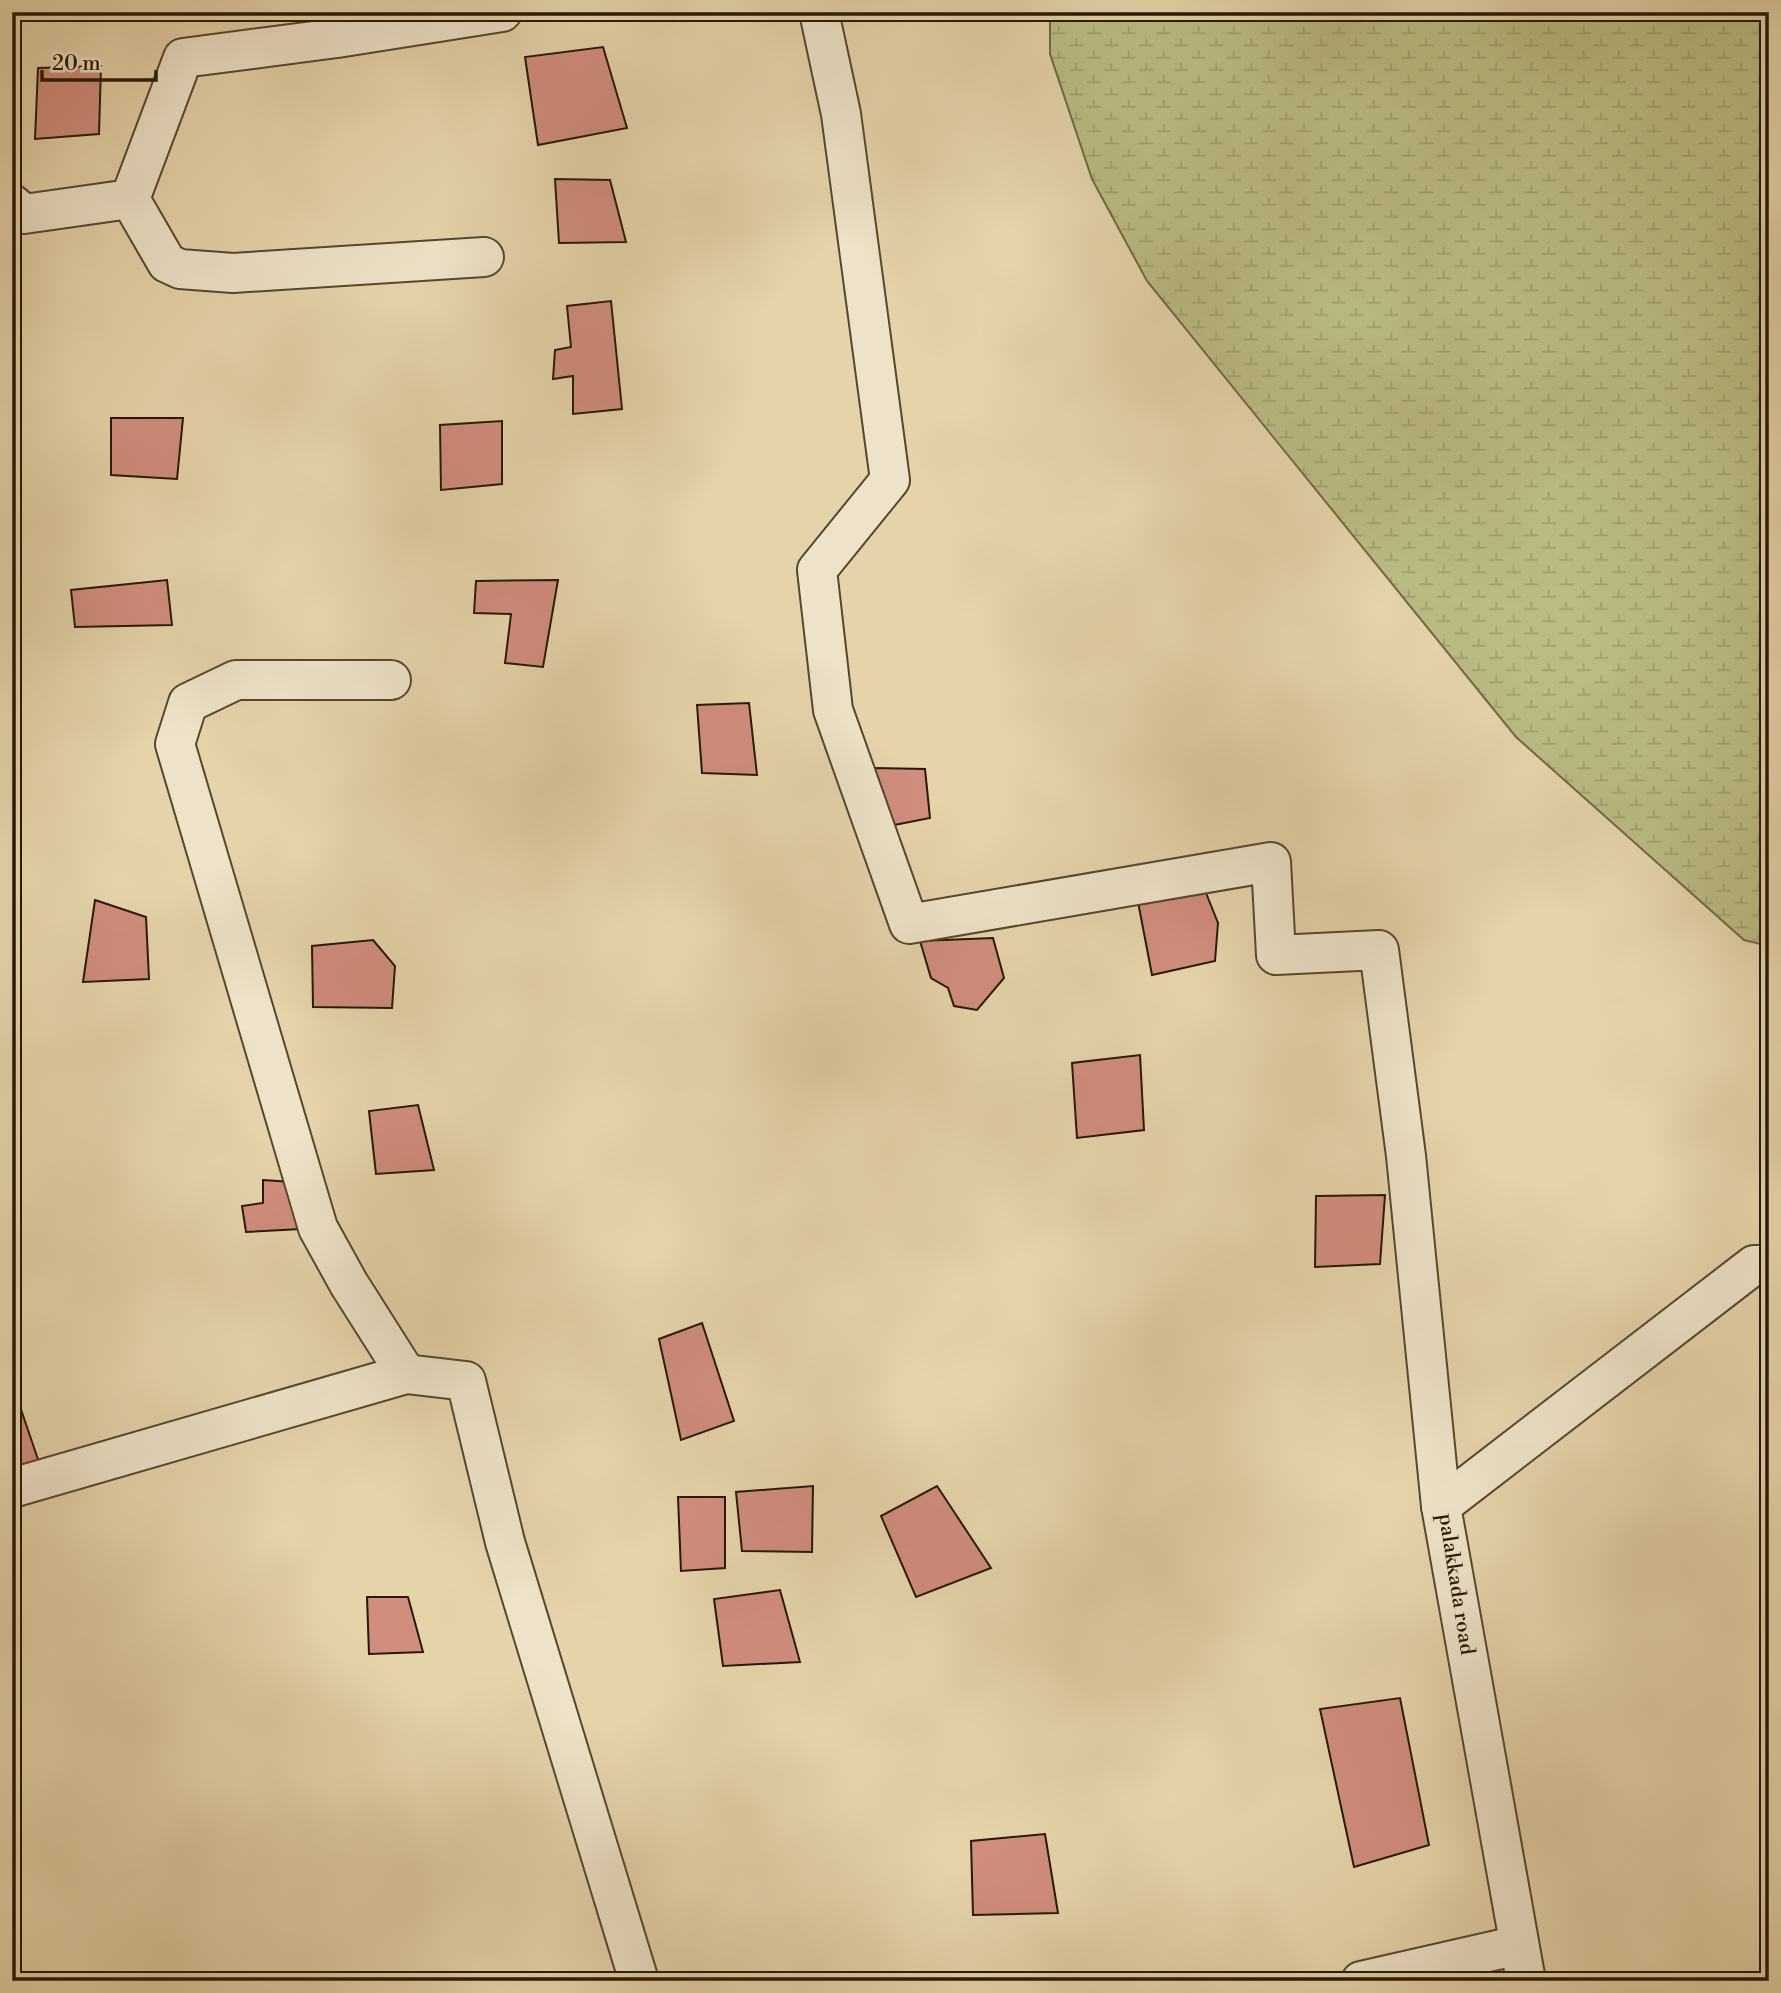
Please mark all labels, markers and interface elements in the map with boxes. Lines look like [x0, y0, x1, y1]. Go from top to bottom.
scale bar [42, 38, 156, 82]
text: 20 m [52, 51, 101, 77]
street label: palakkada road [1432, 1512, 1480, 1657]

